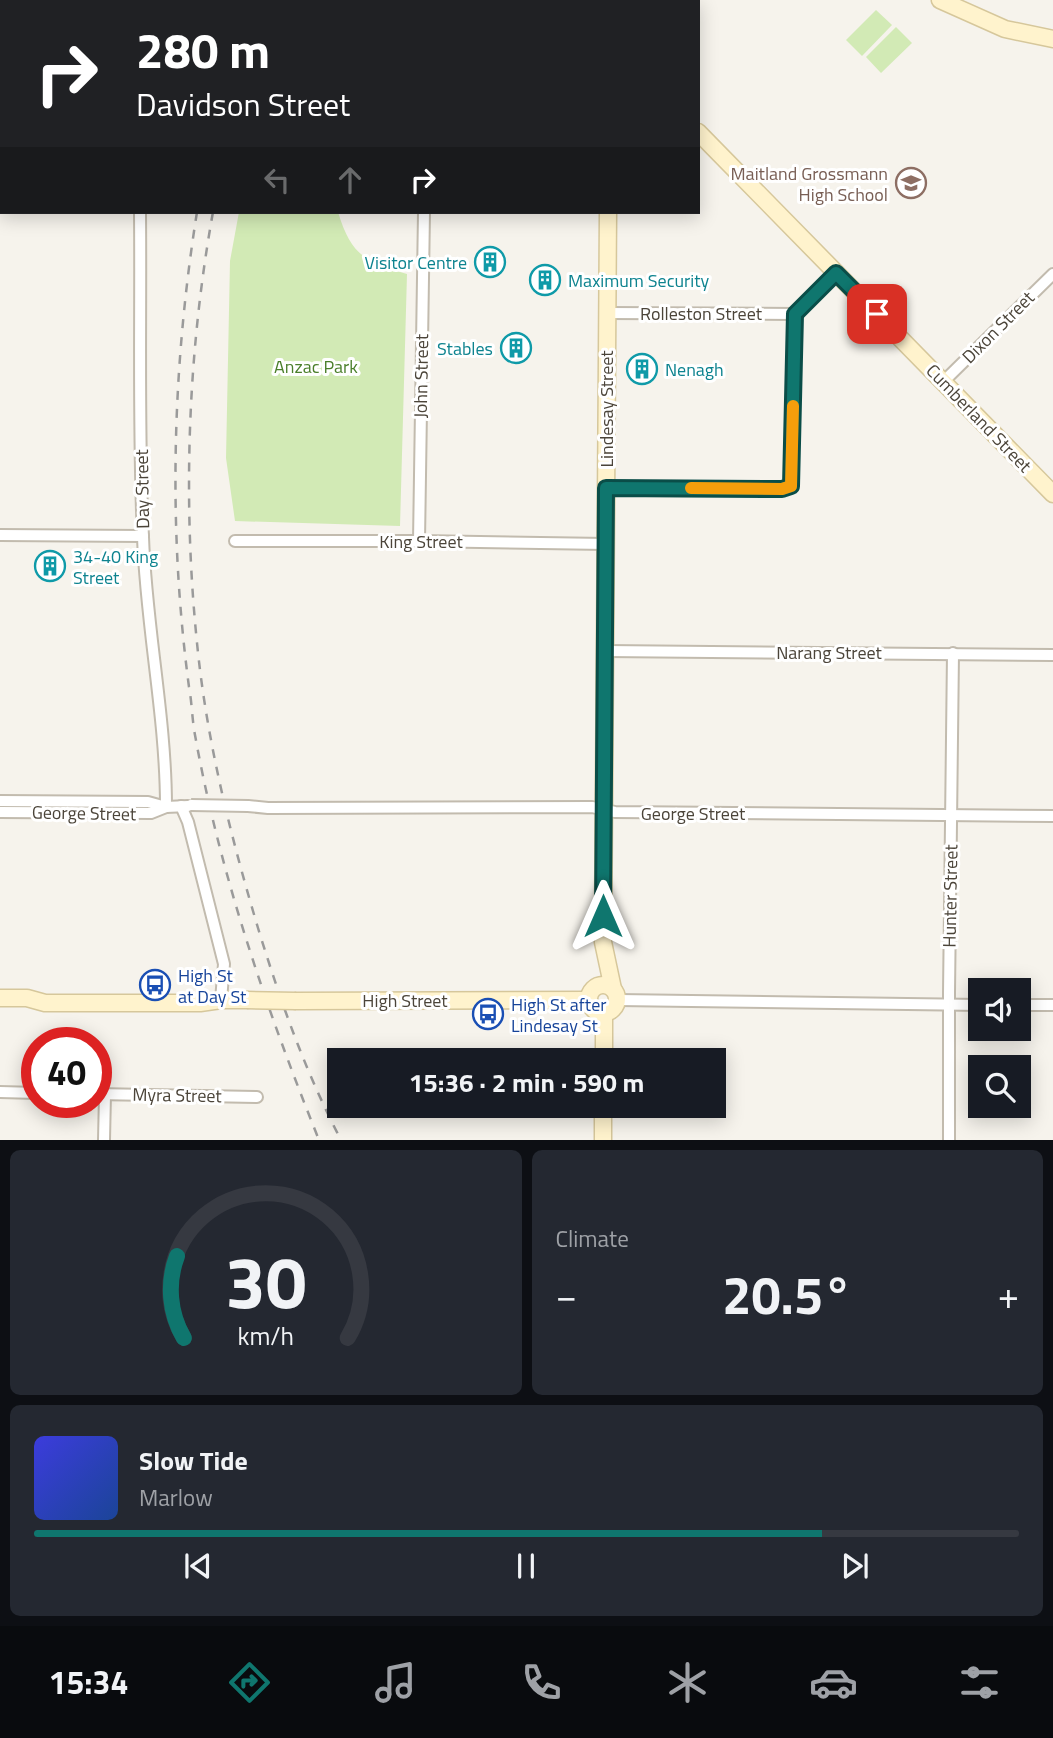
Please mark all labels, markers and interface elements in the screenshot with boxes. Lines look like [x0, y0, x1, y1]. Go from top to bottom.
text: 280 m [136, 12, 270, 87]
icon: right [21, 28, 112, 119]
text: Davidson Street [136, 80, 350, 128]
place label: Maitland Grossmann High School [731, 160, 888, 208]
icon: left [258, 161, 296, 199]
icon: ahead [331, 161, 369, 199]
icon: right [404, 161, 442, 199]
school or university icon: Maitland Grossmann High School [894, 166, 928, 200]
building icon: Visitor Centre [473, 245, 507, 279]
place label: Visitor Centre [364, 249, 467, 276]
building icon: Maximum Security [528, 263, 562, 297]
place label: Maximum Security [568, 267, 710, 294]
pin [847, 284, 907, 344]
street label: Dixon Street [956, 284, 1041, 369]
icon: arrive [858, 295, 896, 333]
street label: Rolleston Street [640, 300, 763, 327]
building icon: Stables [499, 331, 533, 365]
street label: John Street [407, 333, 435, 418]
place label: Stables [437, 335, 493, 362]
street label: Lindesay Street [593, 350, 620, 468]
building icon: Nenagh [625, 352, 659, 386]
park label: Anzac Park [274, 353, 358, 380]
place label: Nenagh [665, 356, 724, 383]
street label: Cumberland Street [920, 358, 1038, 479]
street label: Day Street [128, 448, 156, 529]
street label: King Street [379, 528, 463, 555]
place label: 34-40 King Street [73, 543, 158, 591]
building icon: 34-40 King Street [33, 549, 67, 583]
street label: Narang Street [776, 639, 883, 666]
street label: George Street [32, 799, 137, 827]
street label: George Street [641, 800, 746, 827]
street label: Hunter Street [936, 843, 964, 948]
position arrow [566, 879, 640, 953]
place label: High St at Day St [178, 962, 247, 1010]
bus stop icon: High St at Day St [138, 968, 172, 1002]
map controls [968, 978, 1031, 1118]
button: sound [968, 978, 1031, 1041]
street label: High Street [362, 987, 448, 1014]
place label: High St after Lindesay St [511, 991, 606, 1039]
bus stop icon: High St after Lindesay St [471, 997, 505, 1031]
speed limit sign: 40 [21, 1027, 112, 1118]
button: search [968, 1055, 1031, 1118]
text: 15:36 · 2 min · 590 m [409, 1063, 644, 1102]
street label: Myra Street [132, 1081, 223, 1109]
text: Climate [556, 1221, 629, 1256]
text: 30 [225, 1227, 307, 1337]
text: 20.5° [722, 1255, 852, 1334]
text: − [556, 1266, 577, 1324]
text: + [998, 1266, 1019, 1324]
text: km/h [237, 1317, 294, 1355]
text: Slow Tide [139, 1441, 248, 1480]
text: Marlow [139, 1480, 213, 1515]
icon: previous [179, 1547, 217, 1585]
icon: pause [507, 1547, 545, 1585]
icon: next [836, 1547, 874, 1585]
text: 15:34 [49, 1658, 128, 1706]
icon: directions [225, 1658, 274, 1707]
icon: music [371, 1658, 420, 1707]
icon: phone [517, 1658, 566, 1707]
icon: climate [663, 1658, 712, 1707]
icon: car [809, 1658, 858, 1707]
icon: filters [955, 1658, 1004, 1707]

